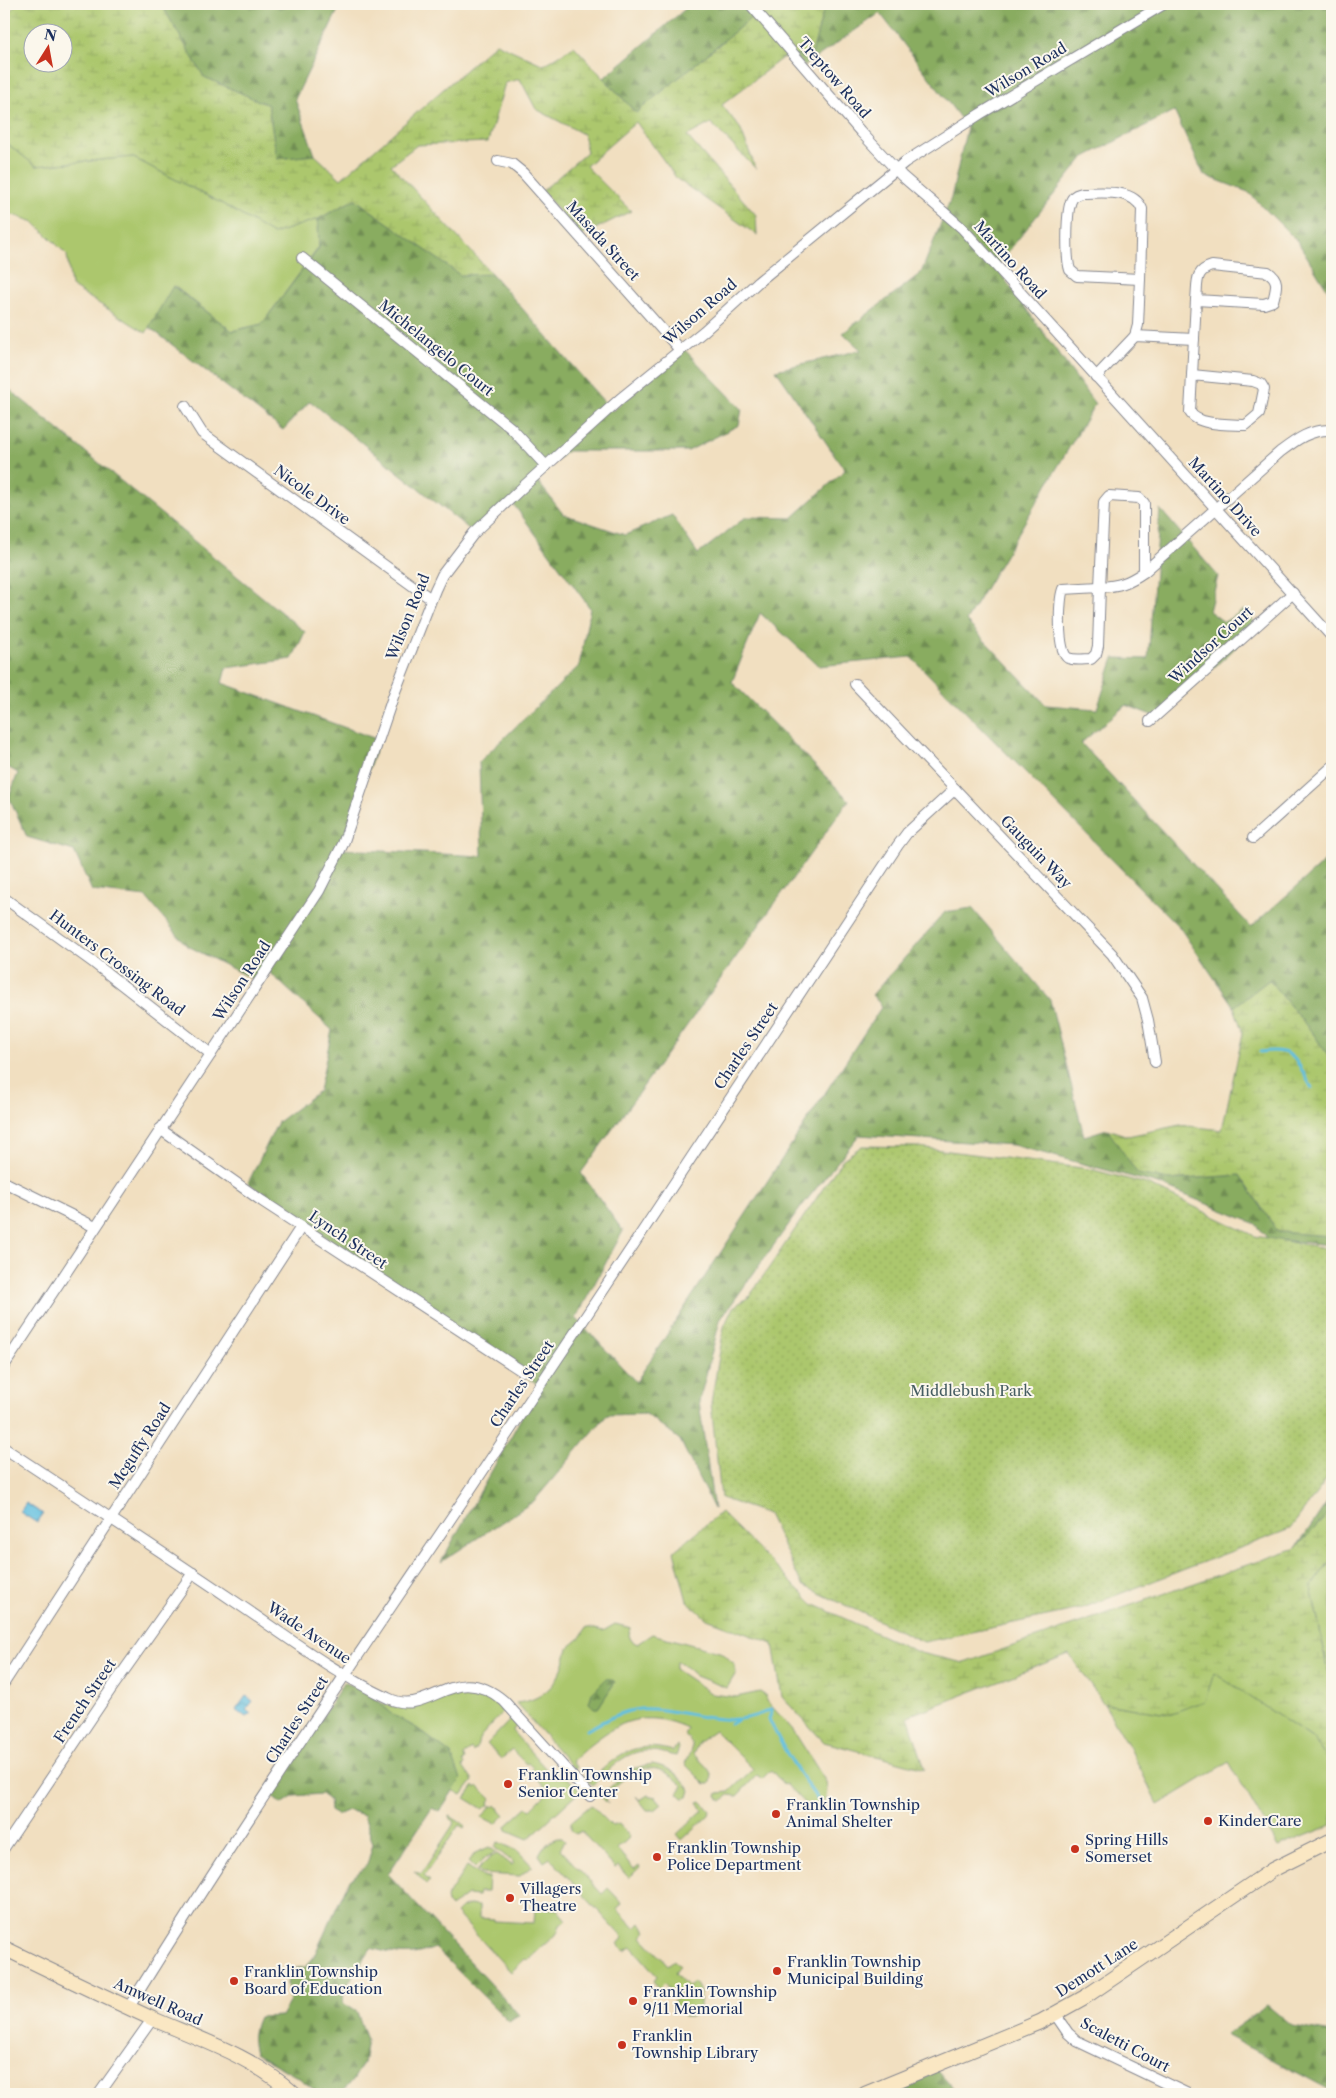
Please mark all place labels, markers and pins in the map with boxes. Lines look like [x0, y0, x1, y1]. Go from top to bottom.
place label: Franklin Township Senior Center [518, 1765, 652, 1801]
marker: Franklin Township Senior Center [502, 1778, 514, 1790]
place label: Franklin Township Animal Shelter [785, 1795, 920, 1831]
marker: Franklin Township Animal Shelter [770, 1808, 782, 1820]
place label: KinderCare [1218, 1811, 1301, 1830]
marker: KinderCare [1202, 1815, 1214, 1827]
place label: Spring Hills Somerset [1085, 1830, 1168, 1866]
place label: Franklin Township Police Department [667, 1838, 802, 1874]
marker: Spring Hills Somerset [1069, 1843, 1081, 1855]
marker: Franklin Township Police Department [651, 1851, 663, 1863]
place label: Villagers Theatre [519, 1879, 581, 1915]
marker: Villagers Theatre [504, 1892, 516, 1904]
place label: Franklin Township Municipal Building [787, 1952, 923, 1988]
place label: Franklin Township Board of Education [244, 1962, 383, 1998]
marker: Franklin Township Municipal Building [771, 1965, 783, 1977]
marker: Franklin Township Board of Education [228, 1975, 240, 1987]
place label: Franklin Township 9/11 Memorial [643, 1982, 777, 2018]
marker: Franklin Township 9/11 Memorial [627, 1995, 639, 2007]
place label: Franklin Township Library [632, 2026, 759, 2062]
marker: Franklin Township Library [616, 2039, 628, 2051]

